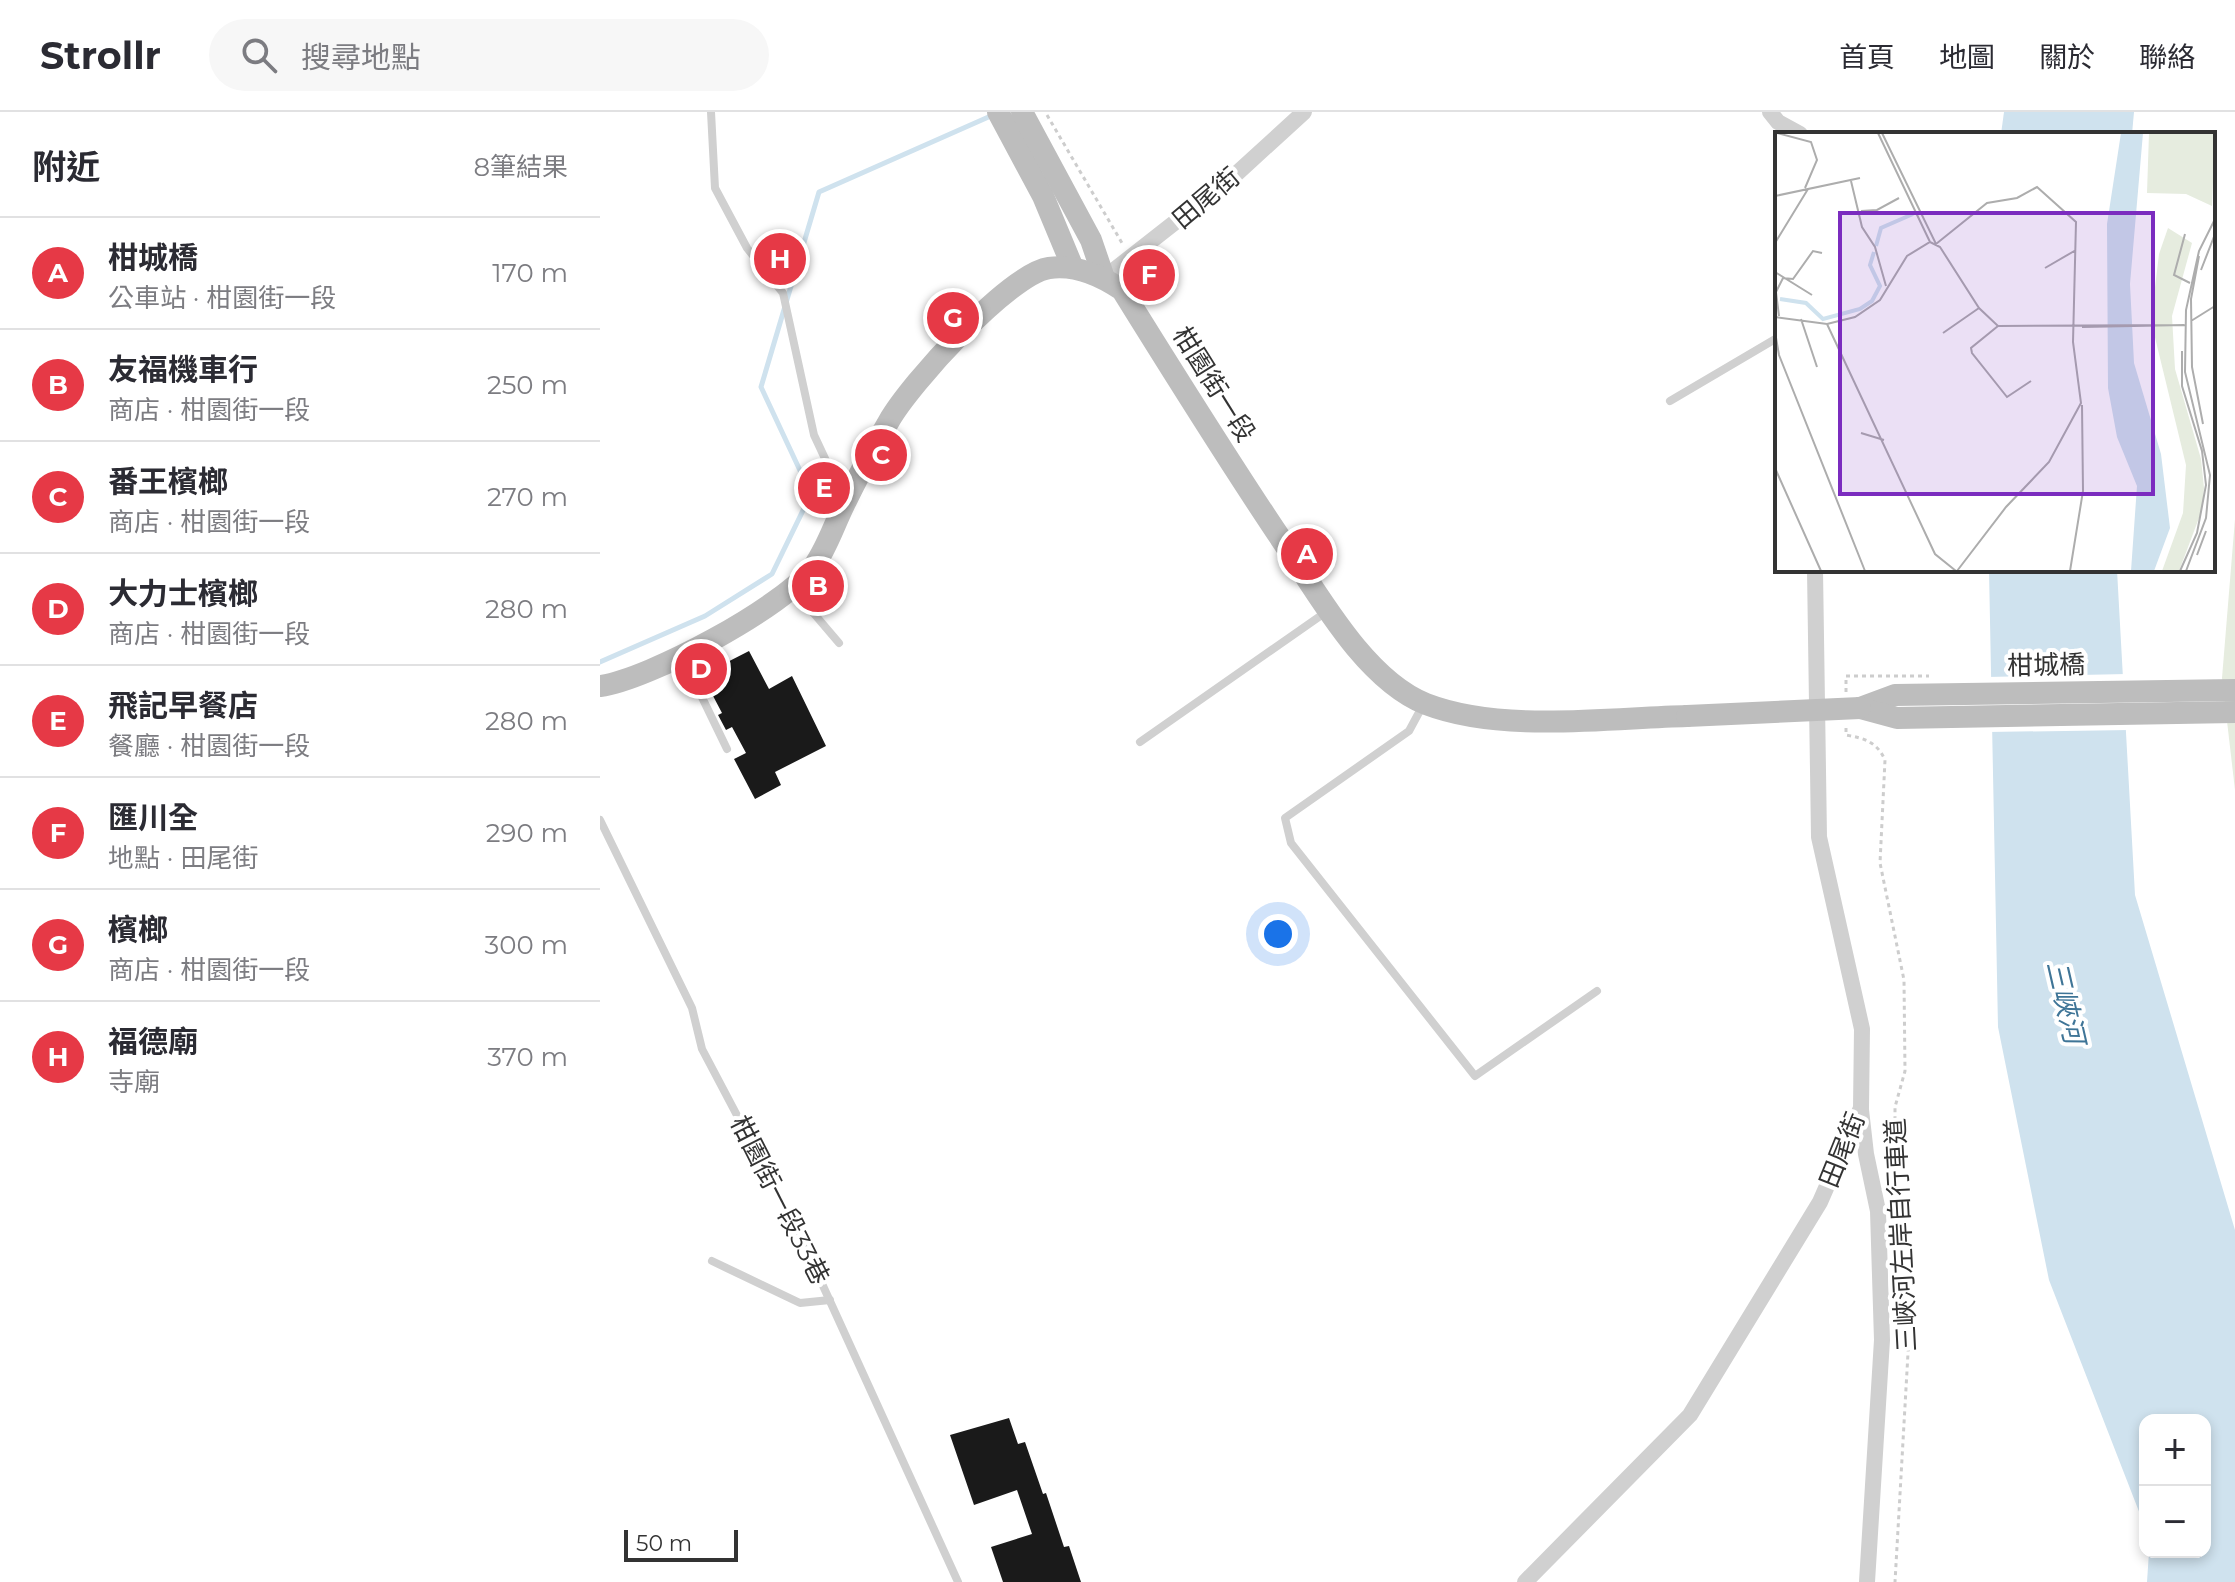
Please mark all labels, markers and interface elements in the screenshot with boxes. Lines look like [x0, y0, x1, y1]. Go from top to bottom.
search box [209, 19, 769, 91]
text: Strollr [40, 32, 161, 79]
icon: search [237, 33, 281, 77]
text: 搜尋地點 [301, 39, 421, 76]
text: 首頁 [1839, 40, 1895, 74]
text: 地圖 [1939, 40, 1995, 74]
text: 關於 [2039, 40, 2095, 74]
text: 聯絡 [2139, 40, 2195, 74]
inset map [1775, 132, 2215, 572]
text: 附近 [32, 146, 100, 188]
text: 8筆結果 [473, 151, 568, 183]
street label: 田尾街 [1166, 161, 1246, 235]
pin: H [754, 229, 806, 289]
text: 柑城橋 [108, 239, 198, 276]
pin: F [1123, 245, 1175, 305]
text: A [48, 257, 68, 289]
text: 170 m [492, 257, 568, 289]
text: 公車站 · 柑園街一段 [108, 282, 336, 314]
pin: G [927, 288, 979, 348]
street label: 柑園街一段 [1166, 320, 1262, 448]
text: 友福機車行 [108, 351, 258, 388]
text: B [48, 369, 68, 401]
text: 250 m [487, 369, 568, 401]
text: 商店 · 柑園街一段 [108, 394, 310, 426]
pin: C [855, 425, 907, 485]
pin: E [798, 458, 850, 518]
text: 番王檳榔 [108, 463, 228, 500]
text: C [49, 481, 67, 513]
text: 270 m [487, 481, 568, 513]
text: 商店 · 柑園街一段 [108, 506, 310, 538]
pin: A [1281, 524, 1333, 584]
pin: B [792, 556, 844, 616]
text: 大力士檳榔 [108, 575, 258, 612]
text: D [47, 593, 69, 625]
text: 280 m [485, 593, 568, 625]
text: 商店 · 柑園街一段 [108, 618, 310, 650]
pin: D [675, 639, 727, 699]
street label: 柑城橋 [2007, 648, 2085, 682]
text: 飛記早餐店 [108, 687, 258, 724]
text: E [49, 705, 67, 737]
text: 280 m [485, 705, 568, 737]
text: 餐廳 · 柑園街一段 [108, 730, 310, 762]
text: 匯川全 [108, 799, 198, 836]
text: F [50, 817, 66, 849]
text: 290 m [486, 817, 568, 849]
text: 地點 · 田尾街 [108, 842, 258, 874]
text: 檳榔 [108, 911, 168, 948]
your location [1258, 914, 1298, 954]
text: G [48, 929, 68, 961]
text: 300 m [485, 929, 568, 961]
text: 商店 · 柑園街一段 [108, 954, 310, 986]
water label: 三峽河 [2040, 957, 2093, 1052]
text: 福德廟 [108, 1023, 198, 1060]
text: H [47, 1041, 69, 1073]
text: 370 m [487, 1041, 568, 1073]
text: 寺廟 [108, 1066, 160, 1098]
street label: 田尾街 [1813, 1108, 1871, 1192]
street label: 柑園街一段33巷 [724, 1110, 836, 1290]
street label: 三峽河左岸自行車道 [1879, 1117, 1923, 1353]
map controls [2139, 1414, 2211, 1558]
button: + [2139, 1414, 2211, 1486]
button: − [2139, 1486, 2211, 1558]
scale bar [624, 1526, 738, 1562]
text: 50 m [636, 1530, 692, 1557]

